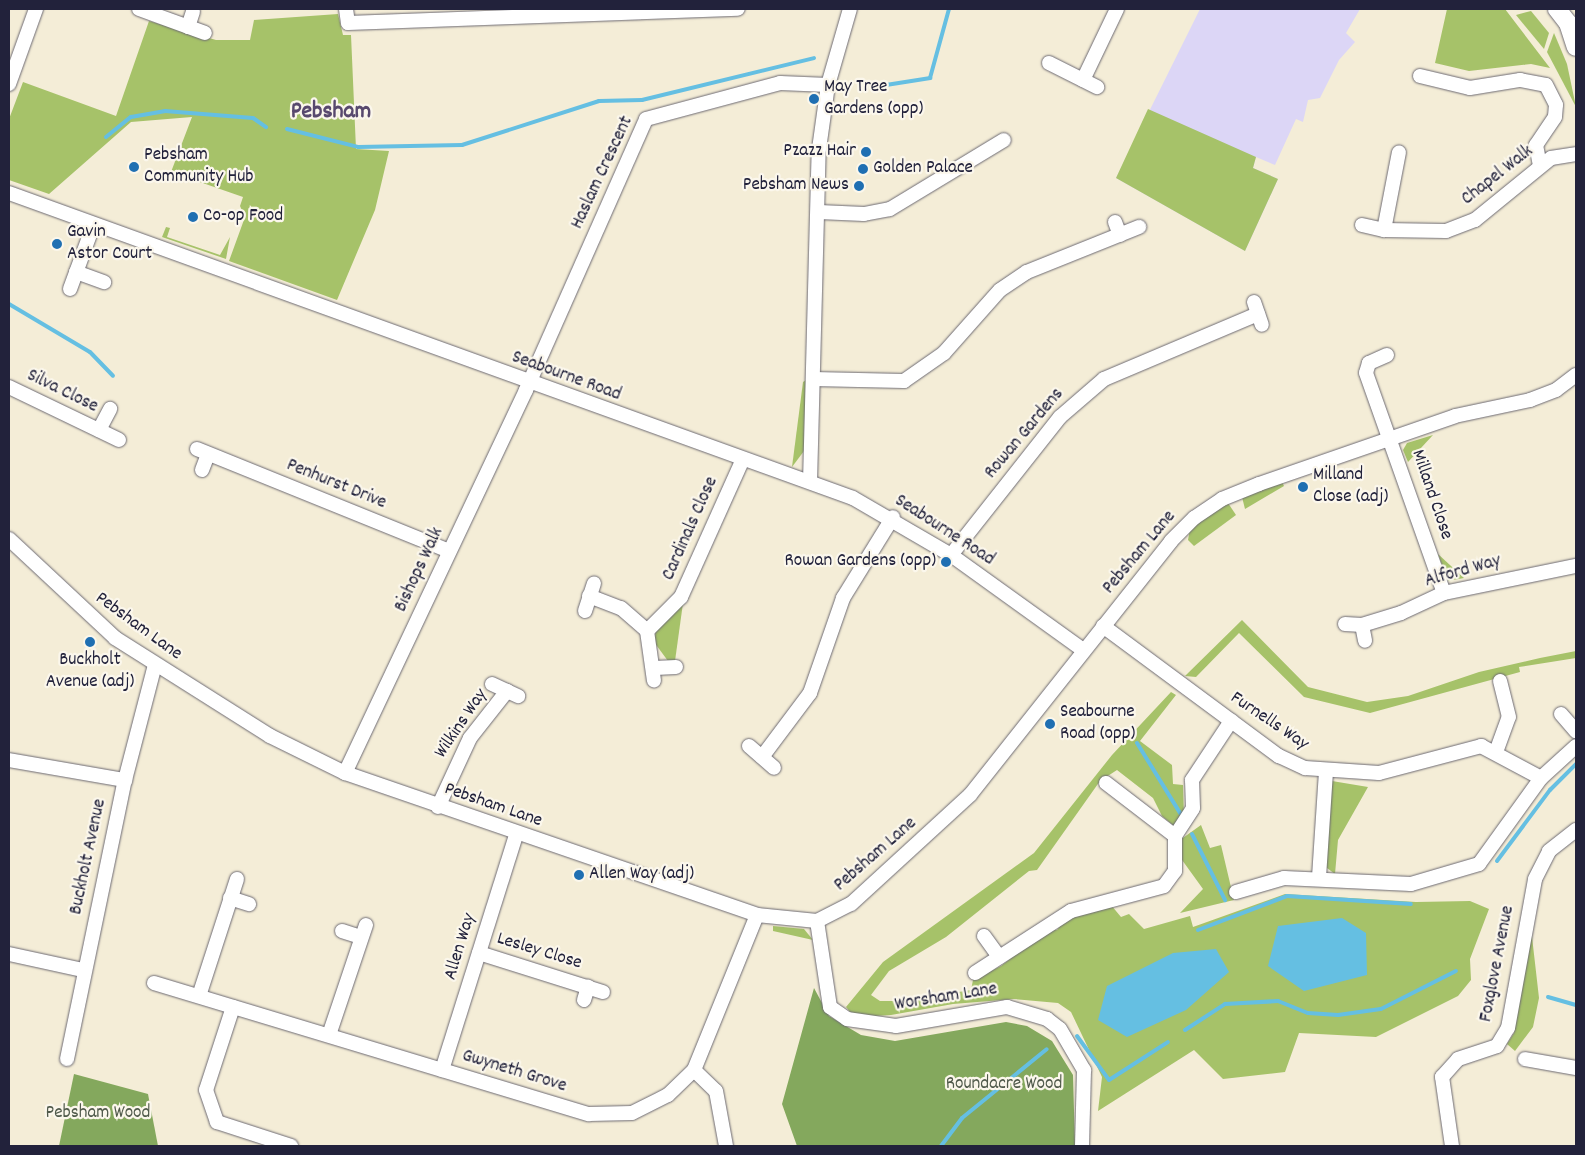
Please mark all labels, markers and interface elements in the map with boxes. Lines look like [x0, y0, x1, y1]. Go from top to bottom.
place label: May Tree Gardens (opp) [824, 77, 923, 121]
marker: May Tree Gardens (opp) [808, 93, 820, 105]
district label: Pebsham [291, 99, 371, 127]
street label: Haslam Crescent [567, 113, 639, 233]
place label: Pzazz Hair [783, 141, 856, 163]
street label: Chapel Walk [1457, 141, 1539, 211]
place label: Pebsham Community Hub [144, 145, 254, 189]
marker: Pzazz Hair [860, 146, 872, 158]
place label: Golden Palace [873, 158, 973, 180]
marker: Pebsham Community Hub [128, 161, 140, 173]
marker: Golden Palace [857, 163, 869, 175]
place label: Pebsham News [743, 175, 849, 197]
marker: Pebsham News [853, 180, 865, 192]
place label: Co-op Food [203, 206, 283, 228]
marker: Co-op Food [187, 211, 199, 223]
place label: Gavin Astor Court [67, 222, 152, 266]
marker: Gavin Astor Court [51, 238, 63, 250]
street label: Seabourne Road [508, 347, 624, 407]
street label: Silva Close [23, 365, 101, 419]
street label: Rowan Gardens [980, 384, 1070, 484]
street label: Milland Close [1405, 447, 1457, 543]
street label: Penhurst Drive [283, 455, 389, 515]
place label: Milland Close (adj) [1313, 465, 1388, 509]
street label: Cardinals Close [658, 474, 724, 584]
marker: Milland Close (adj) [1297, 481, 1309, 493]
street label: Seabourne Road [890, 490, 998, 572]
street label: Pebsham Lane [1098, 507, 1182, 599]
street label: Bishops Walk [390, 524, 450, 616]
street label: Alford Way [1422, 550, 1504, 594]
place label: Rowan Gardens (opp) [785, 551, 936, 573]
marker: Rowan Gardens (opp) [940, 556, 952, 568]
street label: Pebsham Lane [90, 588, 186, 666]
marker: Buckholt Avenue (adj) [84, 636, 96, 648]
place label: Buckholt Avenue (adj) [46, 650, 134, 694]
street label: Wilkins Way [431, 685, 493, 763]
street label: Furnells Way [1225, 687, 1313, 757]
place label: Seabourne Road (opp) [1060, 702, 1135, 746]
marker: Seabourne Road (opp) [1044, 718, 1056, 730]
street label: Pebsham Lane [441, 779, 545, 833]
street label: Buckholt Avenue [66, 797, 112, 917]
street label: Pebsham Lane [830, 813, 922, 897]
place label: Allen Way (adj) [589, 864, 694, 886]
marker: Allen Way (adj) [573, 869, 585, 881]
street label: Foxglove Avenue [1476, 904, 1520, 1024]
street label: Allen Way [440, 911, 482, 983]
street label: Lesley Close [494, 928, 584, 976]
street label: Worsham Lane [893, 979, 999, 1017]
street label: Gwyneth Grove [459, 1045, 569, 1099]
park label: Roundacre Wood [946, 1074, 1062, 1096]
park label: Pebsham Wood [46, 1103, 150, 1125]

